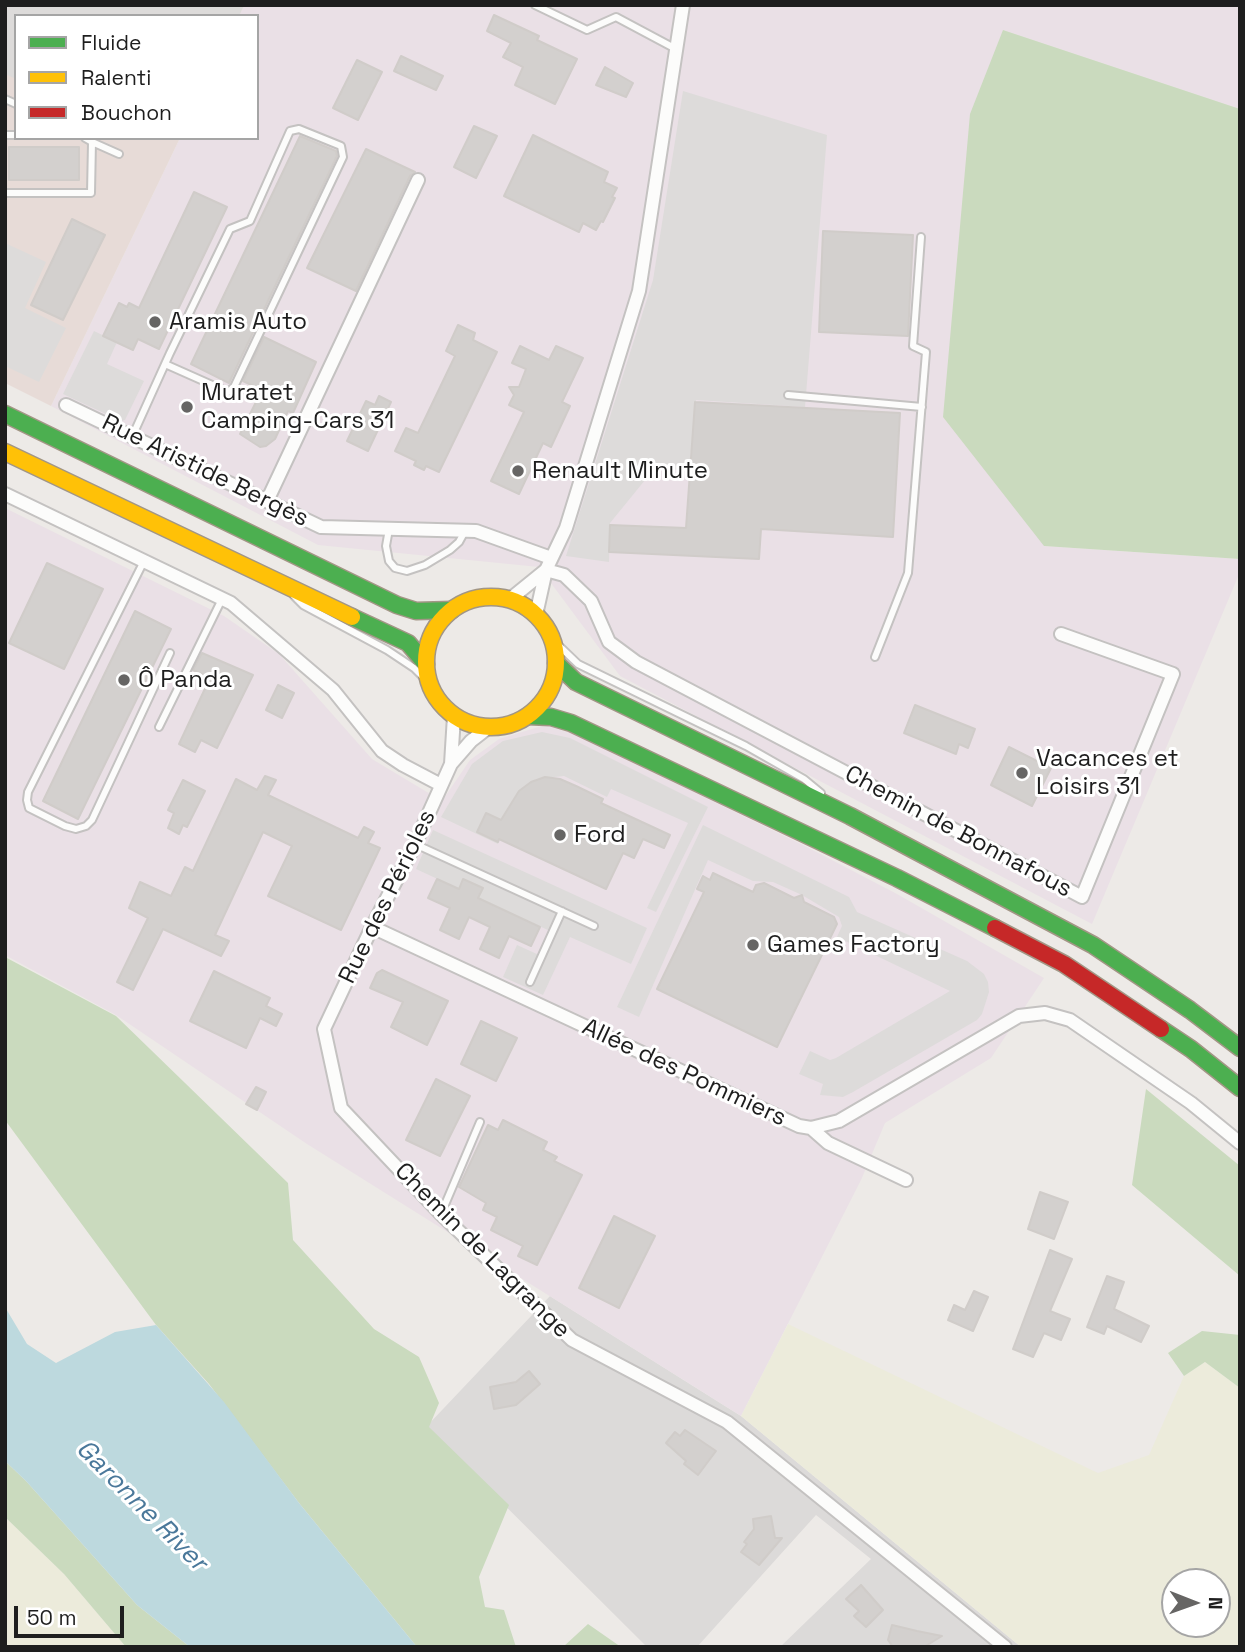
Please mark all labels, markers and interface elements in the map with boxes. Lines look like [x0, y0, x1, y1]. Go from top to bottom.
legend [14, 14, 259, 140]
text: Fluide [81, 29, 141, 56]
text: Ralenti [81, 64, 151, 91]
text: Bouchon [81, 99, 172, 126]
place label: Aramis Auto [169, 308, 307, 336]
marker: Aramis Auto [147, 314, 163, 330]
place label: Muratet Camping-Cars 31 [201, 379, 394, 435]
marker: Muratet Camping-Cars 31 [179, 399, 195, 415]
street label: Rue Aristide Bergès [97, 408, 313, 534]
place label: Renault Minute [532, 457, 708, 485]
marker: Renault Minute [510, 463, 526, 479]
place label: Ô Panda [138, 666, 232, 694]
marker: Ô Panda [116, 672, 132, 688]
place label: Vacances et Loisirs 31 [1036, 745, 1178, 801]
street label: Chemin de Bonnafous [840, 760, 1076, 904]
marker: Vacances et Loisirs 31 [1014, 765, 1030, 781]
street label: Rue des Périoles [334, 806, 442, 988]
place label: Ford [574, 821, 626, 849]
marker: Ford [552, 827, 568, 843]
place label: Games Factory [767, 931, 940, 959]
marker: Games Factory [745, 937, 761, 953]
street label: Allée des Pommiers [577, 1013, 791, 1133]
street label: Chemin de Lagrange [388, 1157, 576, 1345]
water label: Garonne River [69, 1434, 213, 1578]
north arrow [1161, 1568, 1231, 1638]
scale bar [18, 1592, 128, 1636]
text: N [1203, 1597, 1228, 1610]
text: 50 m [27, 1604, 77, 1631]

